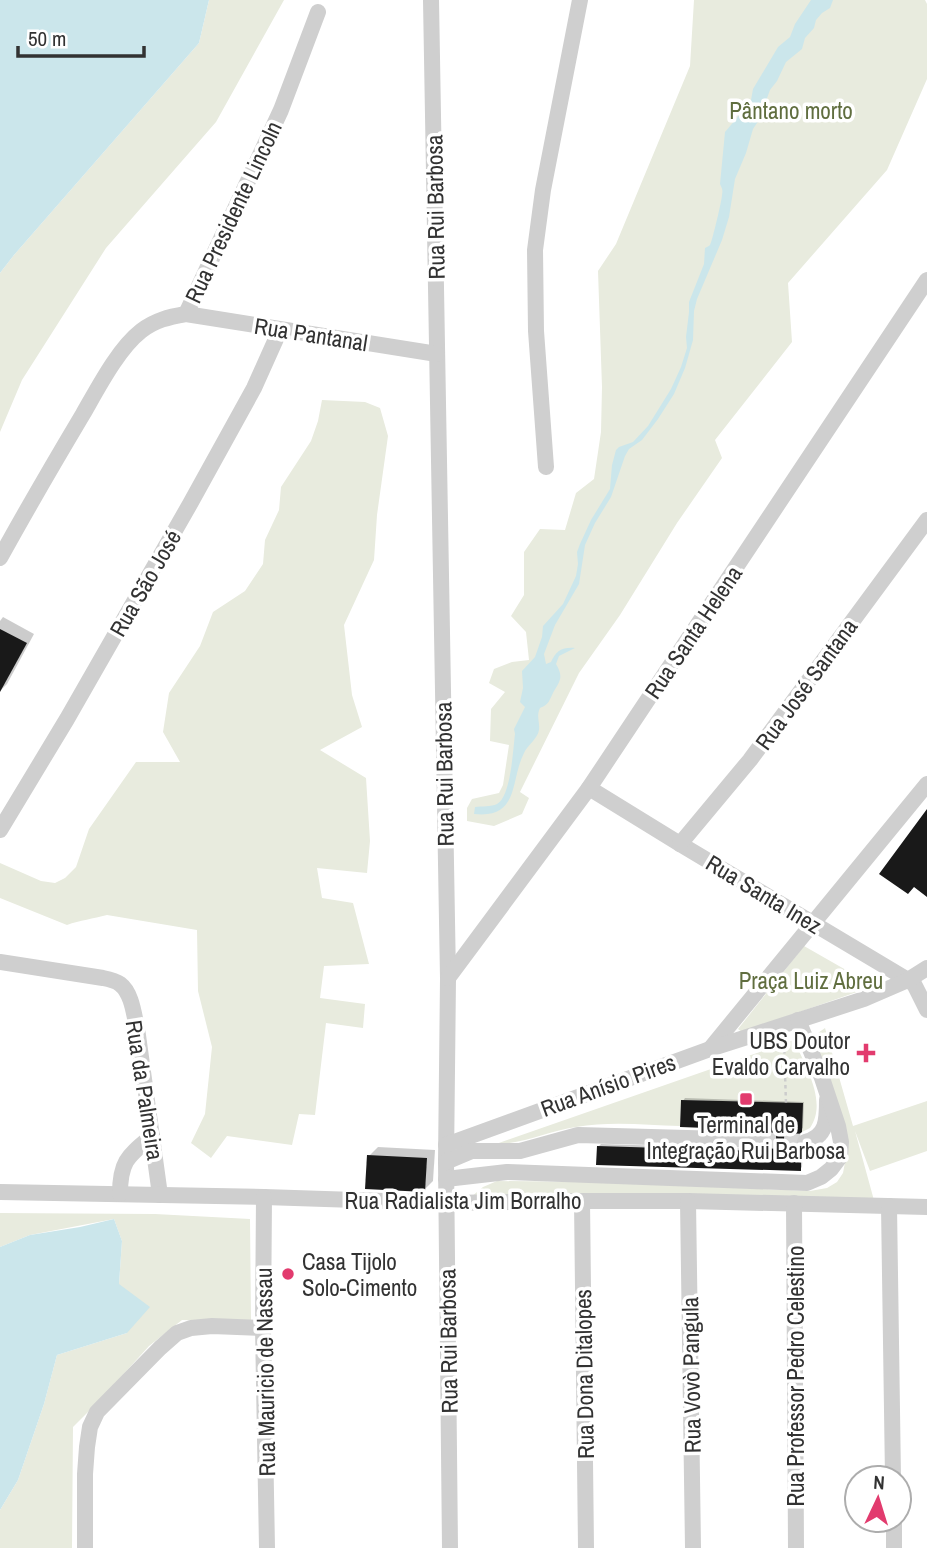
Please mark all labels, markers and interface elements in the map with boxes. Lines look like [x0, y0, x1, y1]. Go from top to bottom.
scale bar [18, 14, 144, 58]
text: 50 m [28, 24, 66, 53]
park label: Pântano morto [729, 95, 853, 126]
street label: Rua Presidente Lincoln [177, 116, 289, 308]
street label: Rua Rui Barbosa [418, 134, 452, 280]
street label: Rua Pantanal [252, 310, 370, 358]
street label: Rua São José [102, 524, 188, 642]
street label: Rua Santa Helena [637, 559, 749, 705]
street label: Rua José Santana [748, 612, 864, 756]
street label: Rua Rui Barbosa [427, 701, 461, 847]
street label: Rua Santa Inez [700, 847, 828, 941]
park label: Praça Luiz Abreu [739, 965, 883, 996]
street label: Rua da Palmeira [119, 1018, 171, 1163]
place label: UBS Doutor Evaldo Carvalho [712, 1025, 851, 1082]
marker: UBS Doutor Evaldo Carvalho [856, 1043, 876, 1063]
street label: Rua Anísio Pires [536, 1046, 680, 1124]
marker: Terminal de Integração Rui Barbosa [738, 1091, 754, 1107]
place label: Terminal de Integração Rui Barbosa [646, 1109, 846, 1166]
street label: Rua Radialista Jim Borralho [345, 1185, 581, 1216]
street label: Rua Professor Pedro Celestino [780, 1245, 811, 1507]
place label: Casa Tijolo Solo-Cimento [302, 1246, 417, 1303]
marker: Casa Tijolo Solo-Cimento [280, 1266, 296, 1282]
street label: Rua Mauricio de Nassau [248, 1267, 282, 1477]
street label: Rua Rui Barbosa [431, 1268, 465, 1414]
street label: Rua Dona Ditalopes [567, 1289, 601, 1459]
street label: Rua Vovò Pangula [674, 1296, 708, 1453]
north arrow [843, 1464, 913, 1534]
text: N [873, 1469, 886, 1495]

